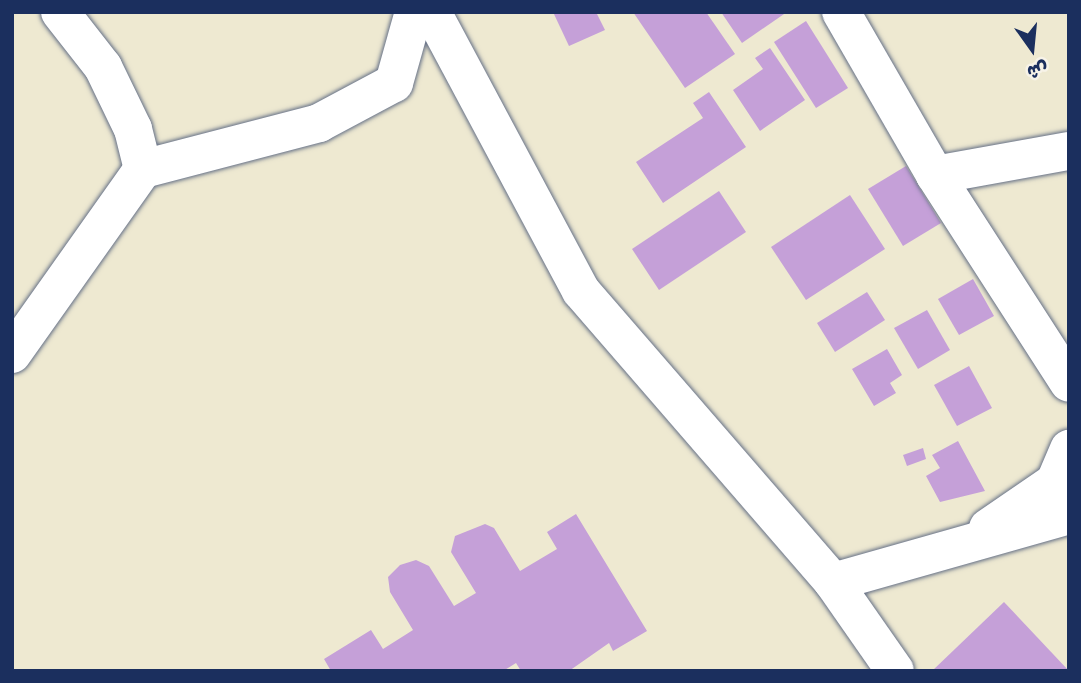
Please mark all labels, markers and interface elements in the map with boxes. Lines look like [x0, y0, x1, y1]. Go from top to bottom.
north arrow [997, 14, 1067, 84]
text: ش [1024, 55, 1051, 85]

